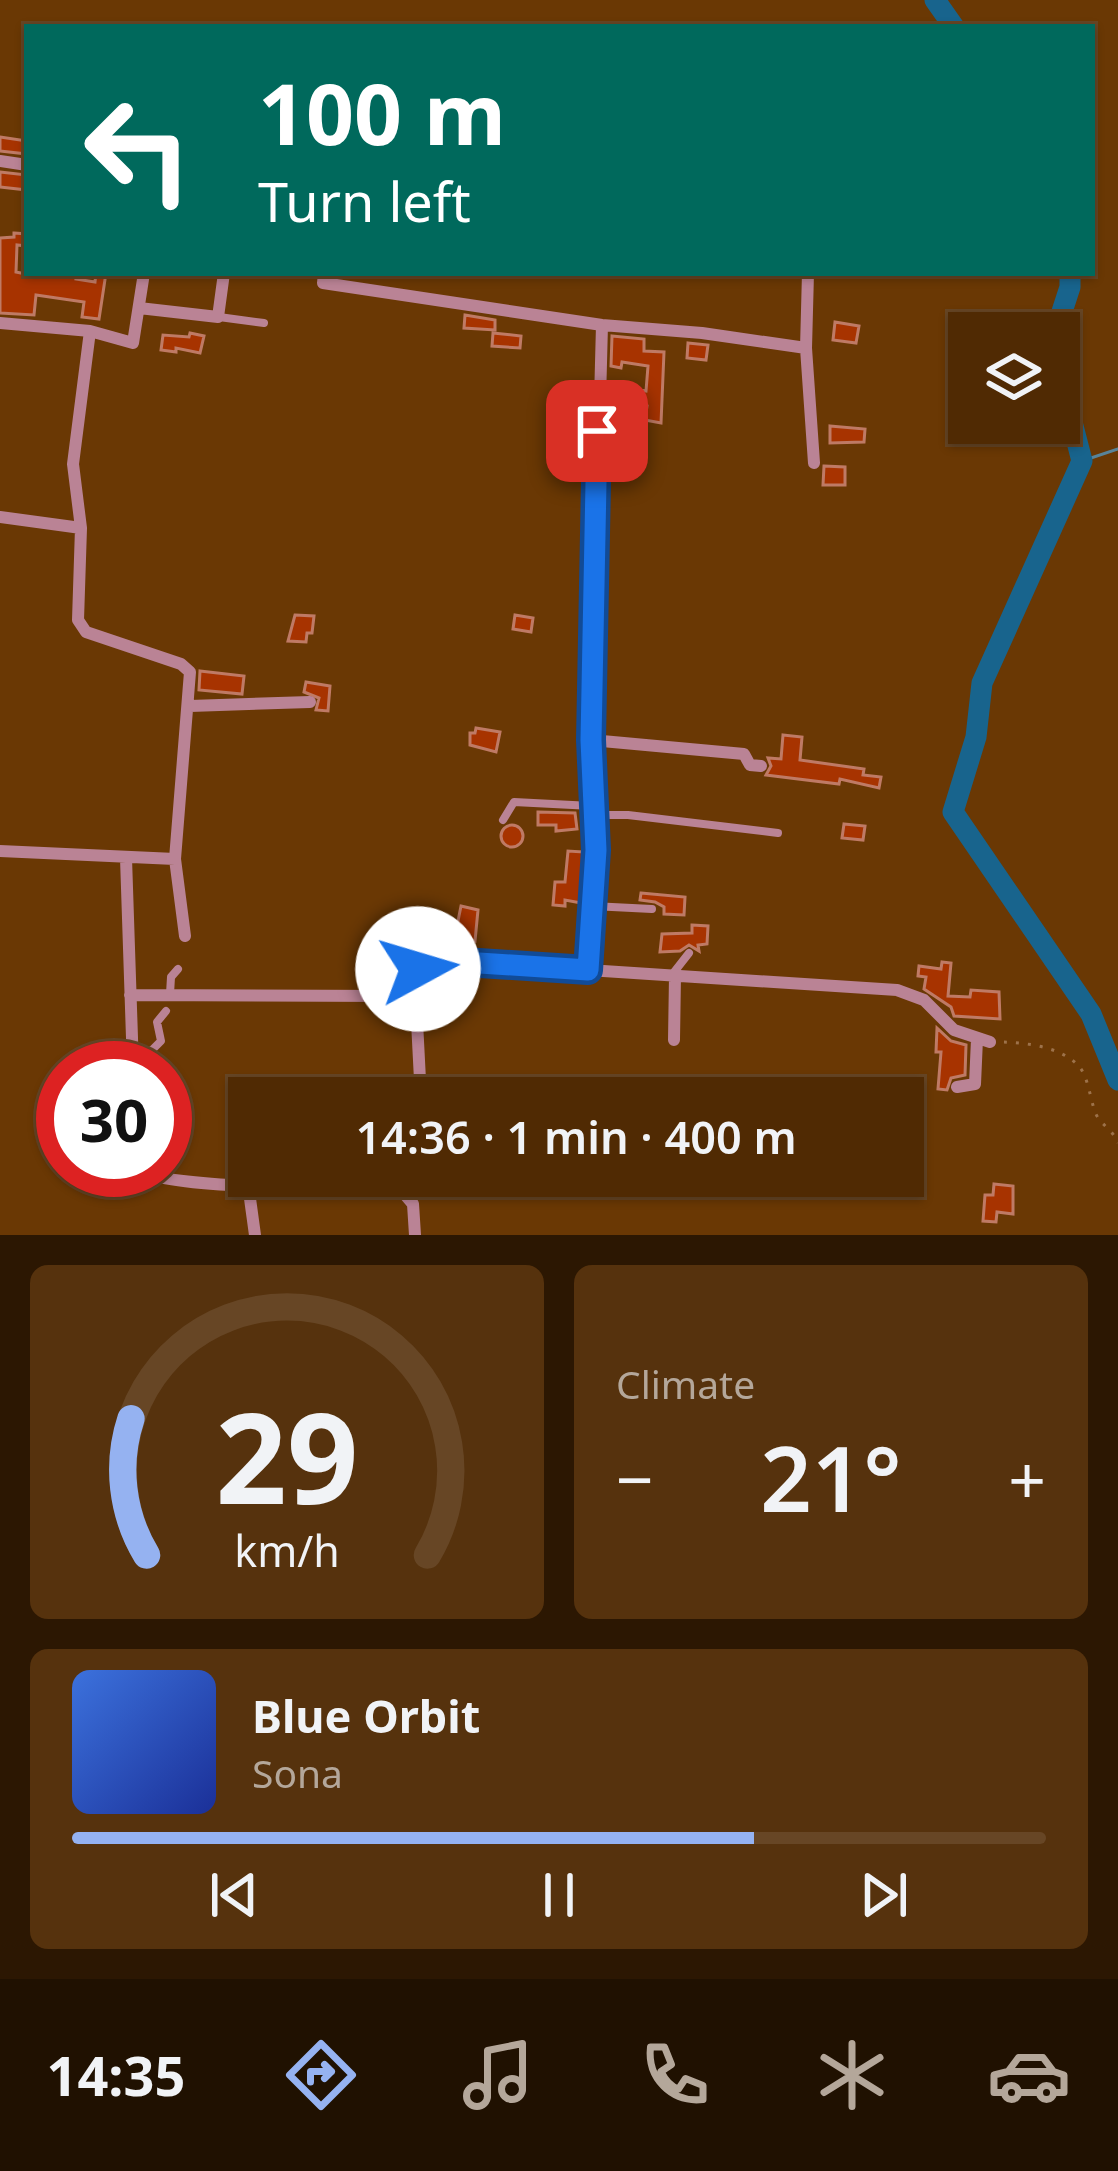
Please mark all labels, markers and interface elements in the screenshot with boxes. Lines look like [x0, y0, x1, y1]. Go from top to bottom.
text: 100 m [258, 55, 506, 170]
icon: left [60, 72, 216, 228]
text: Turn left [258, 164, 471, 238]
map controls [948, 312, 1080, 444]
button: layers [948, 312, 1080, 444]
pin [546, 380, 648, 482]
icon: arrive [564, 398, 630, 464]
position arrow [355, 906, 481, 1032]
speed limit sign: 30 [36, 1041, 192, 1197]
text: 14:36 · 1 min · 400 m [355, 1106, 797, 1167]
text: Climate [616, 1357, 755, 1410]
text: 29 [216, 1371, 358, 1541]
text: 21° [760, 1416, 902, 1538]
text: − [616, 1433, 654, 1523]
text: + [1008, 1433, 1046, 1523]
text: km/h [234, 1521, 340, 1580]
text: Blue Orbit [252, 1685, 480, 1746]
text: Sona [252, 1746, 343, 1799]
icon: previous [201, 1862, 267, 1928]
icon: pause [526, 1862, 592, 1928]
icon: next [851, 1862, 917, 1928]
icon: directions [279, 2033, 363, 2117]
icon: music [456, 2033, 540, 2117]
icon: phone [633, 2033, 717, 2117]
icon: climate [810, 2033, 894, 2117]
icon: car [987, 2033, 1071, 2117]
text: 14:35 [47, 2038, 185, 2112]

